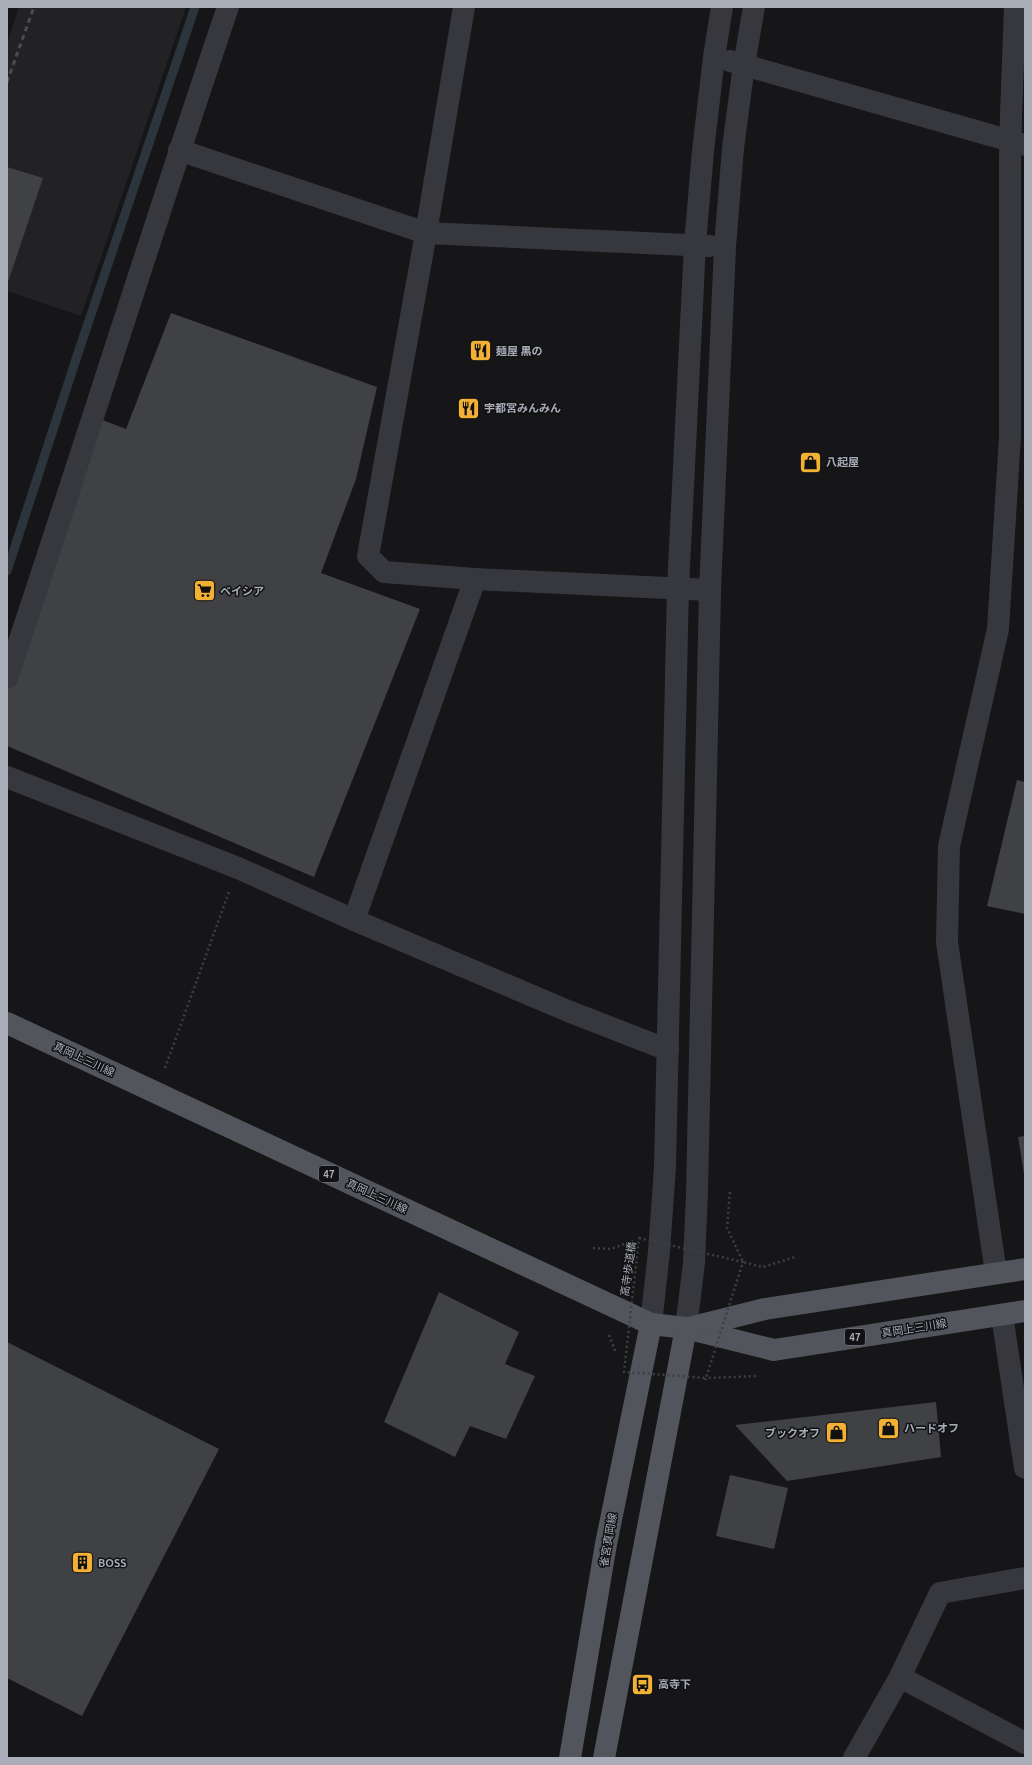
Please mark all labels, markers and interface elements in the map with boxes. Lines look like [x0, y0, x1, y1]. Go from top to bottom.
restaurant icon: 麺屋 黒の [467, 338, 493, 364]
place label: 麺屋 黒の [495, 345, 543, 357]
restaurant icon: 宇都宮みんみん [456, 395, 482, 421]
place label: 宇都宮みんみん [484, 402, 561, 414]
shop icon: 八起屋 [798, 449, 824, 475]
place label: 八起屋 [826, 456, 859, 468]
supermarket icon: ベイシア [192, 578, 218, 604]
place label: ベイシア [220, 585, 264, 597]
street label: 真岡上三川線 [52, 1040, 116, 1078]
road number: 47 [319, 1166, 339, 1182]
street label: 真岡上三川線 [345, 1177, 409, 1215]
street label: 高寺歩道橋 [618, 1241, 638, 1297]
street label: 真岡上三川線 [880, 1317, 948, 1339]
road number: 47 [845, 1329, 865, 1345]
shop icon: ハードオフ [875, 1415, 901, 1441]
shop icon: ブックオフ [823, 1420, 849, 1446]
place label: ハードオフ [904, 1422, 959, 1434]
place label: ブックオフ [765, 1427, 820, 1439]
street label: 雀宮真岡線 [597, 1512, 619, 1568]
building icon: BOSS [70, 1550, 96, 1576]
place label: BOSS [98, 1557, 126, 1569]
bus stop icon: 高寺下 [630, 1671, 656, 1697]
place label: 高寺下 [658, 1678, 691, 1690]

